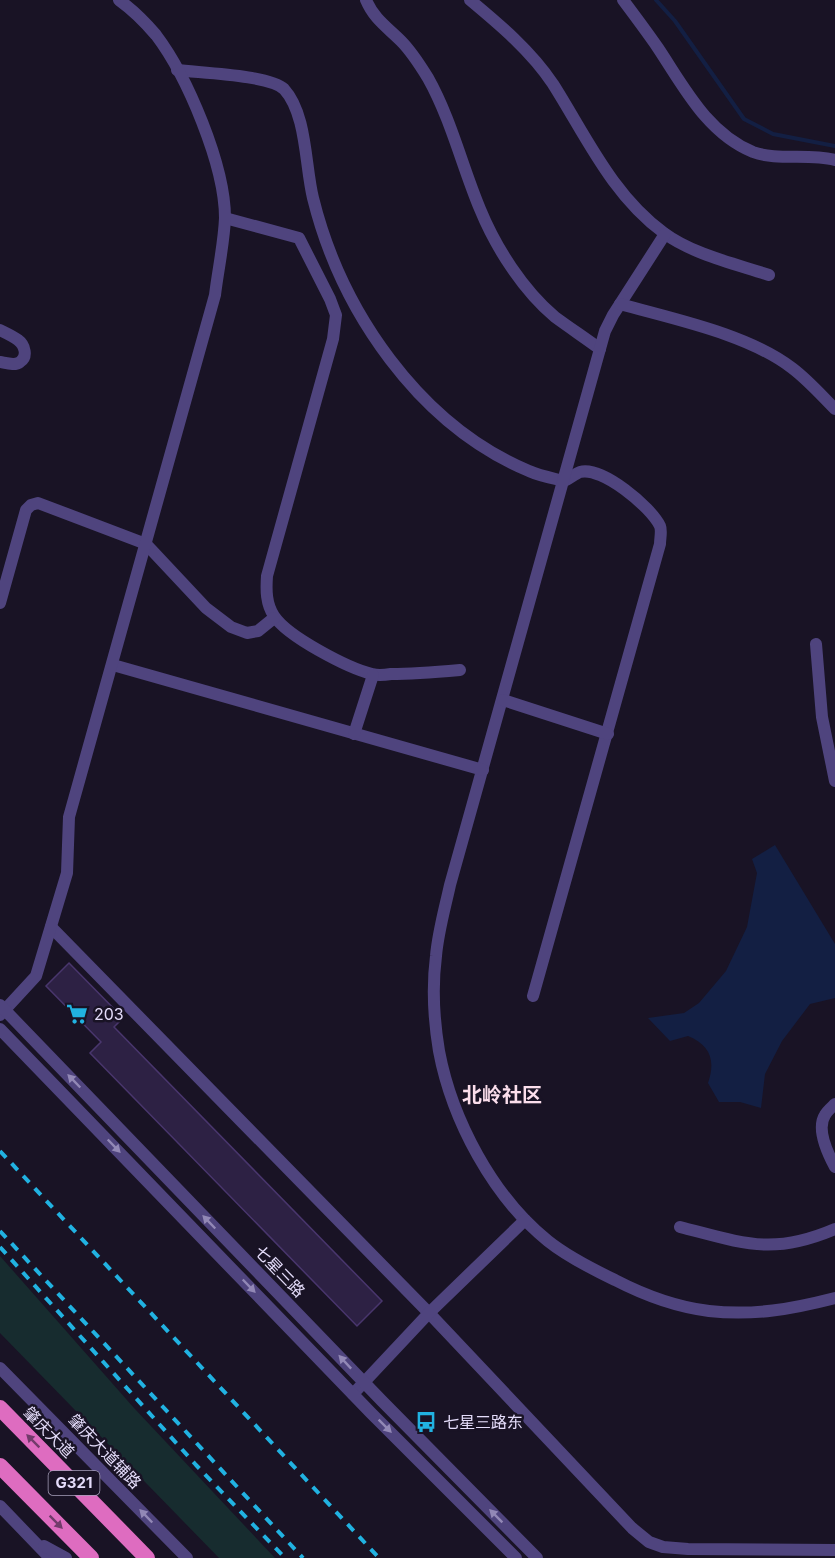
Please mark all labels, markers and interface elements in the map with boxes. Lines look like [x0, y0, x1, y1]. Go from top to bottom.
supermarket icon: 203 [65, 1002, 89, 1026]
place label: 203 [94, 1004, 124, 1024]
one-way arrow [67, 1075, 81, 1089]
district label: 北岭社区 [462, 1083, 542, 1107]
one-way arrow [106, 1139, 120, 1153]
one-way arrow [203, 1215, 217, 1229]
street label: 七星三路 [251, 1241, 309, 1301]
one-way arrow [242, 1279, 256, 1293]
one-way arrow [338, 1354, 352, 1369]
street label: 肇庆大道 [19, 1402, 79, 1462]
street label: 肇庆大道辅路 [64, 1410, 146, 1492]
bus stop icon: 七星三路东 [414, 1410, 438, 1434]
place label: 七星三路东 [443, 1412, 523, 1432]
one-way arrow [378, 1419, 392, 1434]
one-way arrow [26, 1435, 40, 1449]
road number: G321 [48, 1471, 100, 1495]
one-way arrow [139, 1510, 153, 1524]
one-way arrow [489, 1510, 503, 1524]
one-way arrow [48, 1515, 62, 1529]

